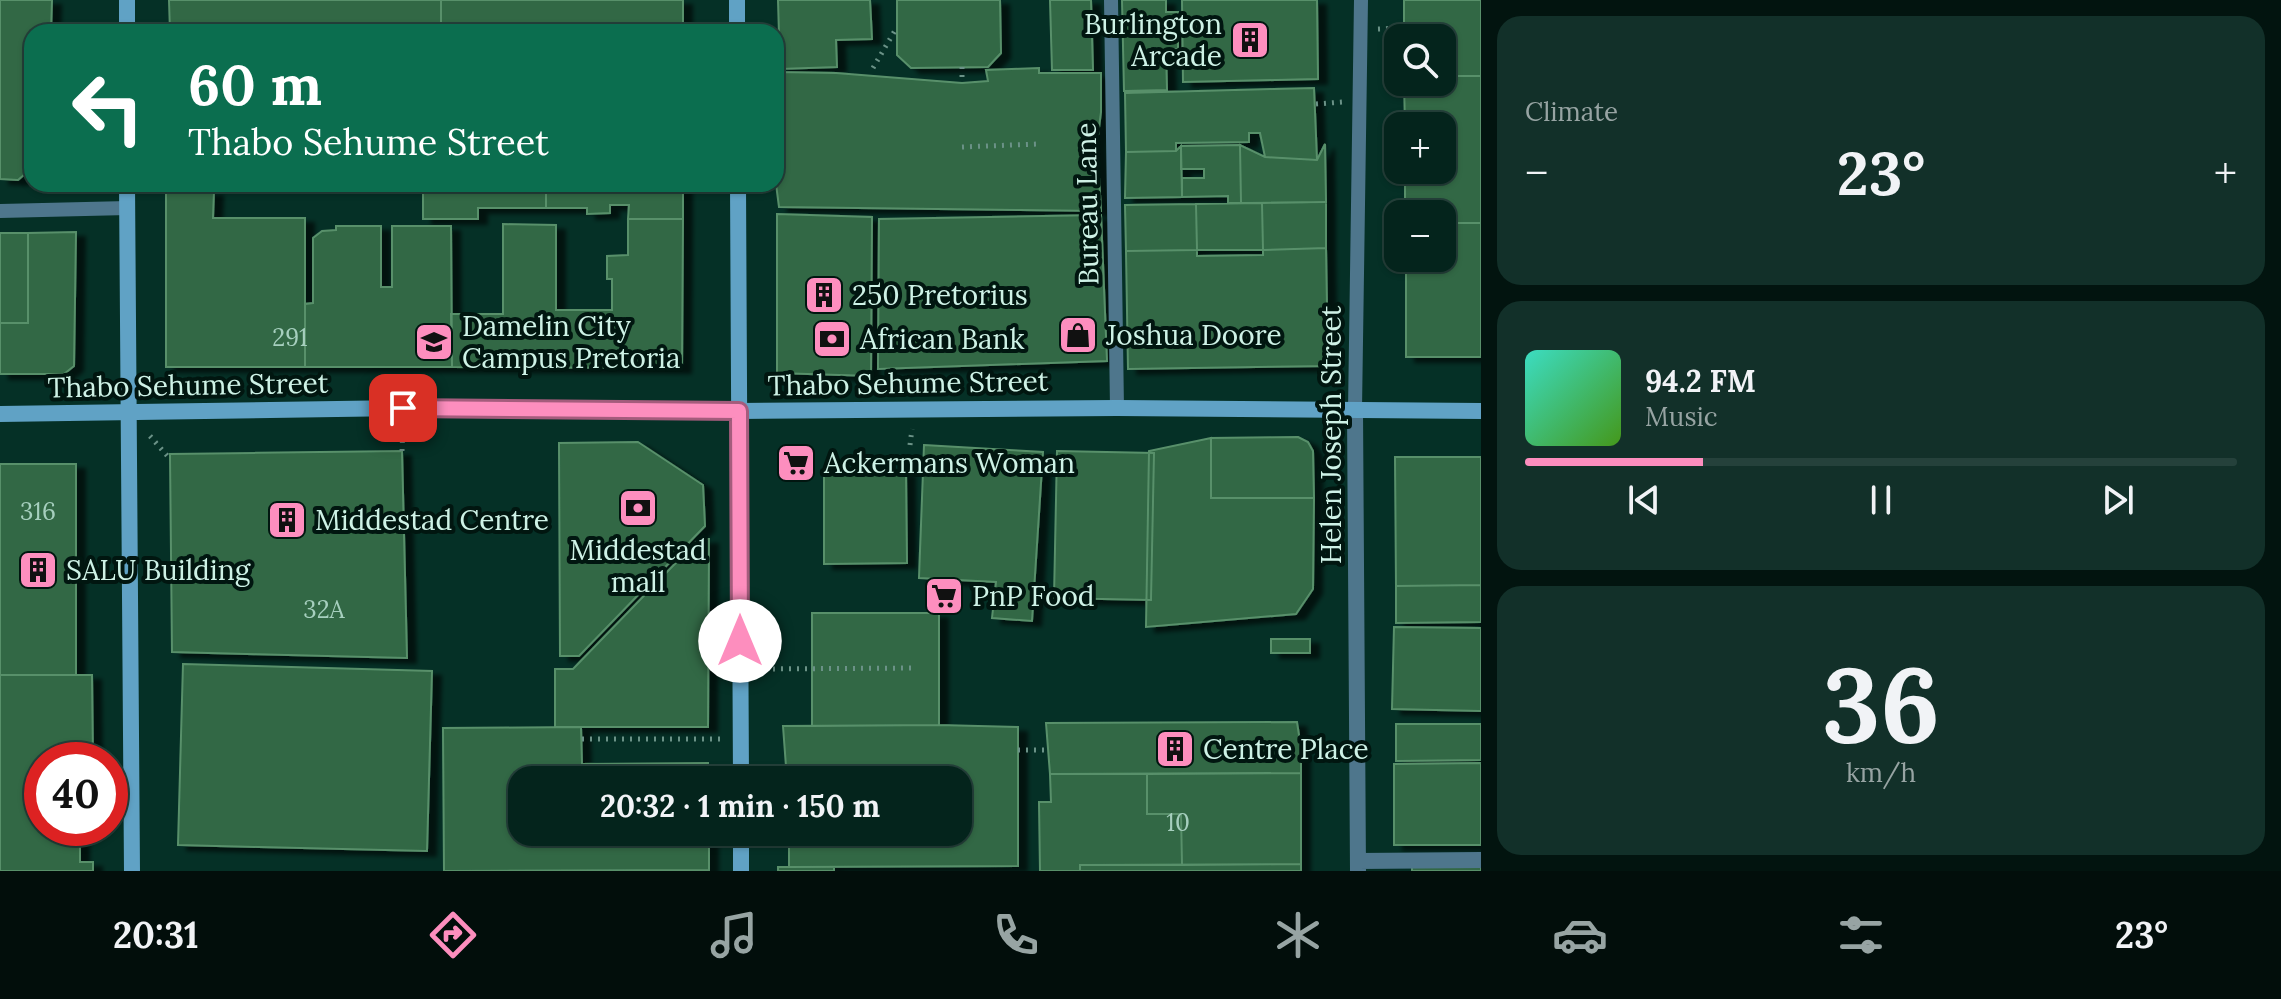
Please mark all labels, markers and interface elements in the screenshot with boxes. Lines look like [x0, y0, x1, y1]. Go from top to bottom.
place label: Burlington Arcade [1084, 6, 1222, 74]
building icon: Burlington Arcade [1229, 19, 1271, 61]
map controls [1384, 24, 1456, 272]
button: search [1384, 24, 1456, 96]
text: 60 m [188, 49, 322, 120]
icon: left [56, 56, 160, 160]
text: Climate [1525, 95, 1618, 128]
button: + [1384, 112, 1456, 184]
text: Thabo Sehume Street [188, 119, 549, 165]
street label: Bureau Lane [1068, 122, 1106, 286]
text: 23° [1837, 135, 1925, 211]
text: − [1525, 145, 1548, 201]
text: + [2214, 145, 2237, 201]
button: − [1384, 200, 1456, 272]
building icon: 250 Pretorius [803, 274, 845, 316]
place label: 250 Pretorius [852, 277, 1028, 313]
street label: Helen Joseph Street [1313, 306, 1349, 564]
place label: Damelin City Campus Pretoria [462, 308, 680, 376]
shop icon: Joshua Doore [1057, 314, 1099, 356]
place label: Joshua Doore [1105, 317, 1282, 353]
bank icon: African Bank [811, 318, 853, 360]
school or university icon: Damelin City Campus Pretoria [413, 321, 455, 363]
place label: African Bank [859, 321, 1025, 357]
house number: 291 [272, 322, 308, 353]
text: 94.2 FM [1645, 362, 1756, 400]
street label: Thabo Sehume Street [767, 363, 1049, 403]
street label: Thabo Sehume Street [47, 365, 329, 405]
pin [369, 374, 437, 442]
icon: arrive [381, 386, 425, 430]
text: Music [1645, 400, 1718, 433]
supermarket icon: Ackermans Woman [775, 442, 817, 484]
place label: Ackermans Woman [823, 445, 1075, 481]
icon: previous [1622, 478, 1666, 522]
icon: pause [1859, 478, 1903, 522]
icon: next [2096, 478, 2140, 522]
bank icon: Middestad mall [617, 487, 659, 529]
house number: 316 [20, 496, 56, 527]
building icon: Middestad Centre [266, 499, 308, 541]
place label: Middestad Centre [315, 502, 549, 538]
place label: Middestad mall [569, 532, 707, 600]
building icon: SALU Building [17, 549, 59, 591]
place label: SALU Building [66, 552, 251, 588]
supermarket icon: PnP Food [923, 575, 965, 617]
place label: PnP Food [972, 578, 1095, 614]
house number: 32A [303, 594, 346, 625]
position arrow [698, 599, 782, 683]
text: 36 [1822, 637, 1940, 770]
building icon: Centre Place [1154, 728, 1196, 770]
place label: Centre Place [1203, 731, 1369, 767]
speed limit sign: 40 [24, 742, 128, 846]
text: km/h [1846, 756, 1916, 789]
text: 20:32 · 1 min · 150 m [600, 787, 880, 825]
house number: 10 [1166, 807, 1190, 838]
icon: directions [425, 907, 481, 963]
icon: music [706, 907, 762, 963]
icon: phone [988, 907, 1044, 963]
icon: climate [1270, 907, 1326, 963]
icon: car [1552, 907, 1608, 963]
icon: filters [1833, 907, 1889, 963]
text: 20:31 [113, 912, 199, 958]
text: 23° [2115, 912, 2168, 958]

